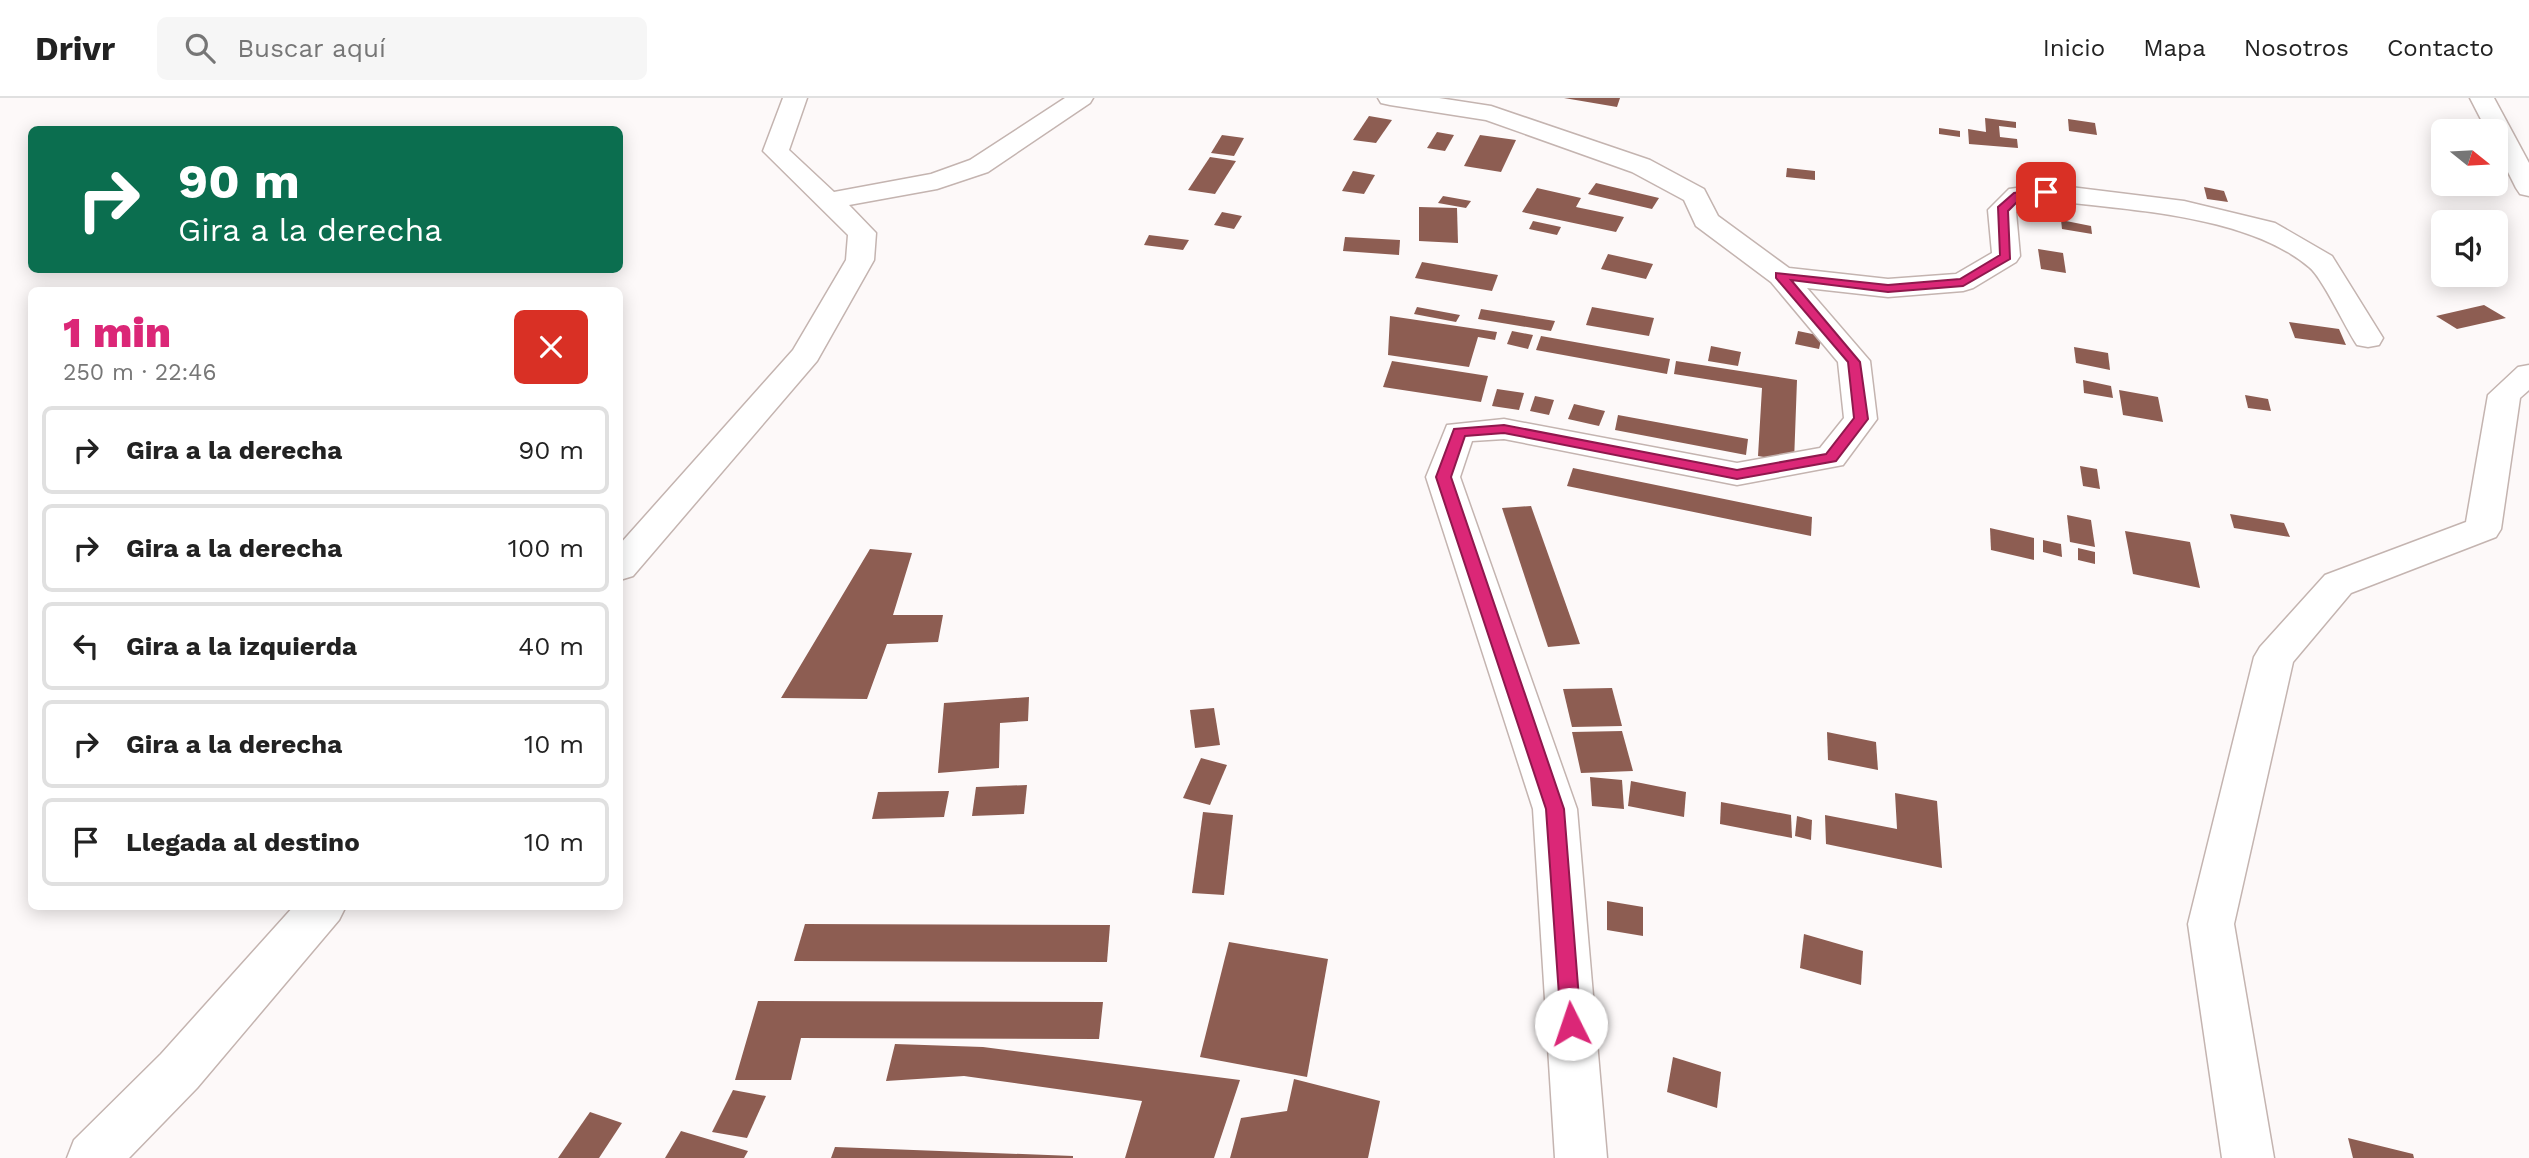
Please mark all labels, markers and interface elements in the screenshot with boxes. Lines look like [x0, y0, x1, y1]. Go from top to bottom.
search box [157, 17, 647, 80]
text: Drivr [35, 29, 115, 68]
icon: search [181, 29, 219, 67]
text: Buscar aquí [237, 33, 386, 63]
text: Inicio [2043, 34, 2105, 62]
text: Mapa [2143, 34, 2206, 62]
text: Nosotros [2244, 34, 2349, 62]
text: Contacto [2387, 34, 2494, 62]
north arrow [2431, 119, 2508, 196]
map controls [2431, 119, 2508, 287]
text: 90 m [178, 152, 300, 210]
icon: right [63, 154, 154, 245]
pin [2016, 162, 2076, 222]
icon: arrive [2027, 173, 2065, 211]
button: sound [2431, 210, 2508, 287]
text: Gira a la derecha [178, 211, 442, 249]
text: 1 min [63, 308, 171, 357]
button: close [514, 310, 588, 384]
text: 250 m · 22:46 [63, 359, 216, 386]
icon: right [67, 431, 105, 469]
text: Gira a la derecha [126, 435, 342, 465]
text: 90 m [518, 435, 584, 465]
icon: right [67, 529, 105, 567]
text: Gira a la derecha [126, 533, 342, 563]
text: 100 m [508, 533, 584, 563]
icon: left [67, 627, 105, 665]
text: Gira a la izquierda [126, 631, 357, 661]
text: 40 m [518, 631, 584, 661]
icon: right [67, 725, 105, 763]
text: Gira a la derecha [126, 729, 342, 759]
text: 10 m [524, 729, 584, 759]
icon: arrive [67, 823, 105, 861]
text: Llegada al destino [126, 827, 360, 857]
text: 10 m [524, 827, 584, 857]
position arrow [1534, 987, 1608, 1061]

